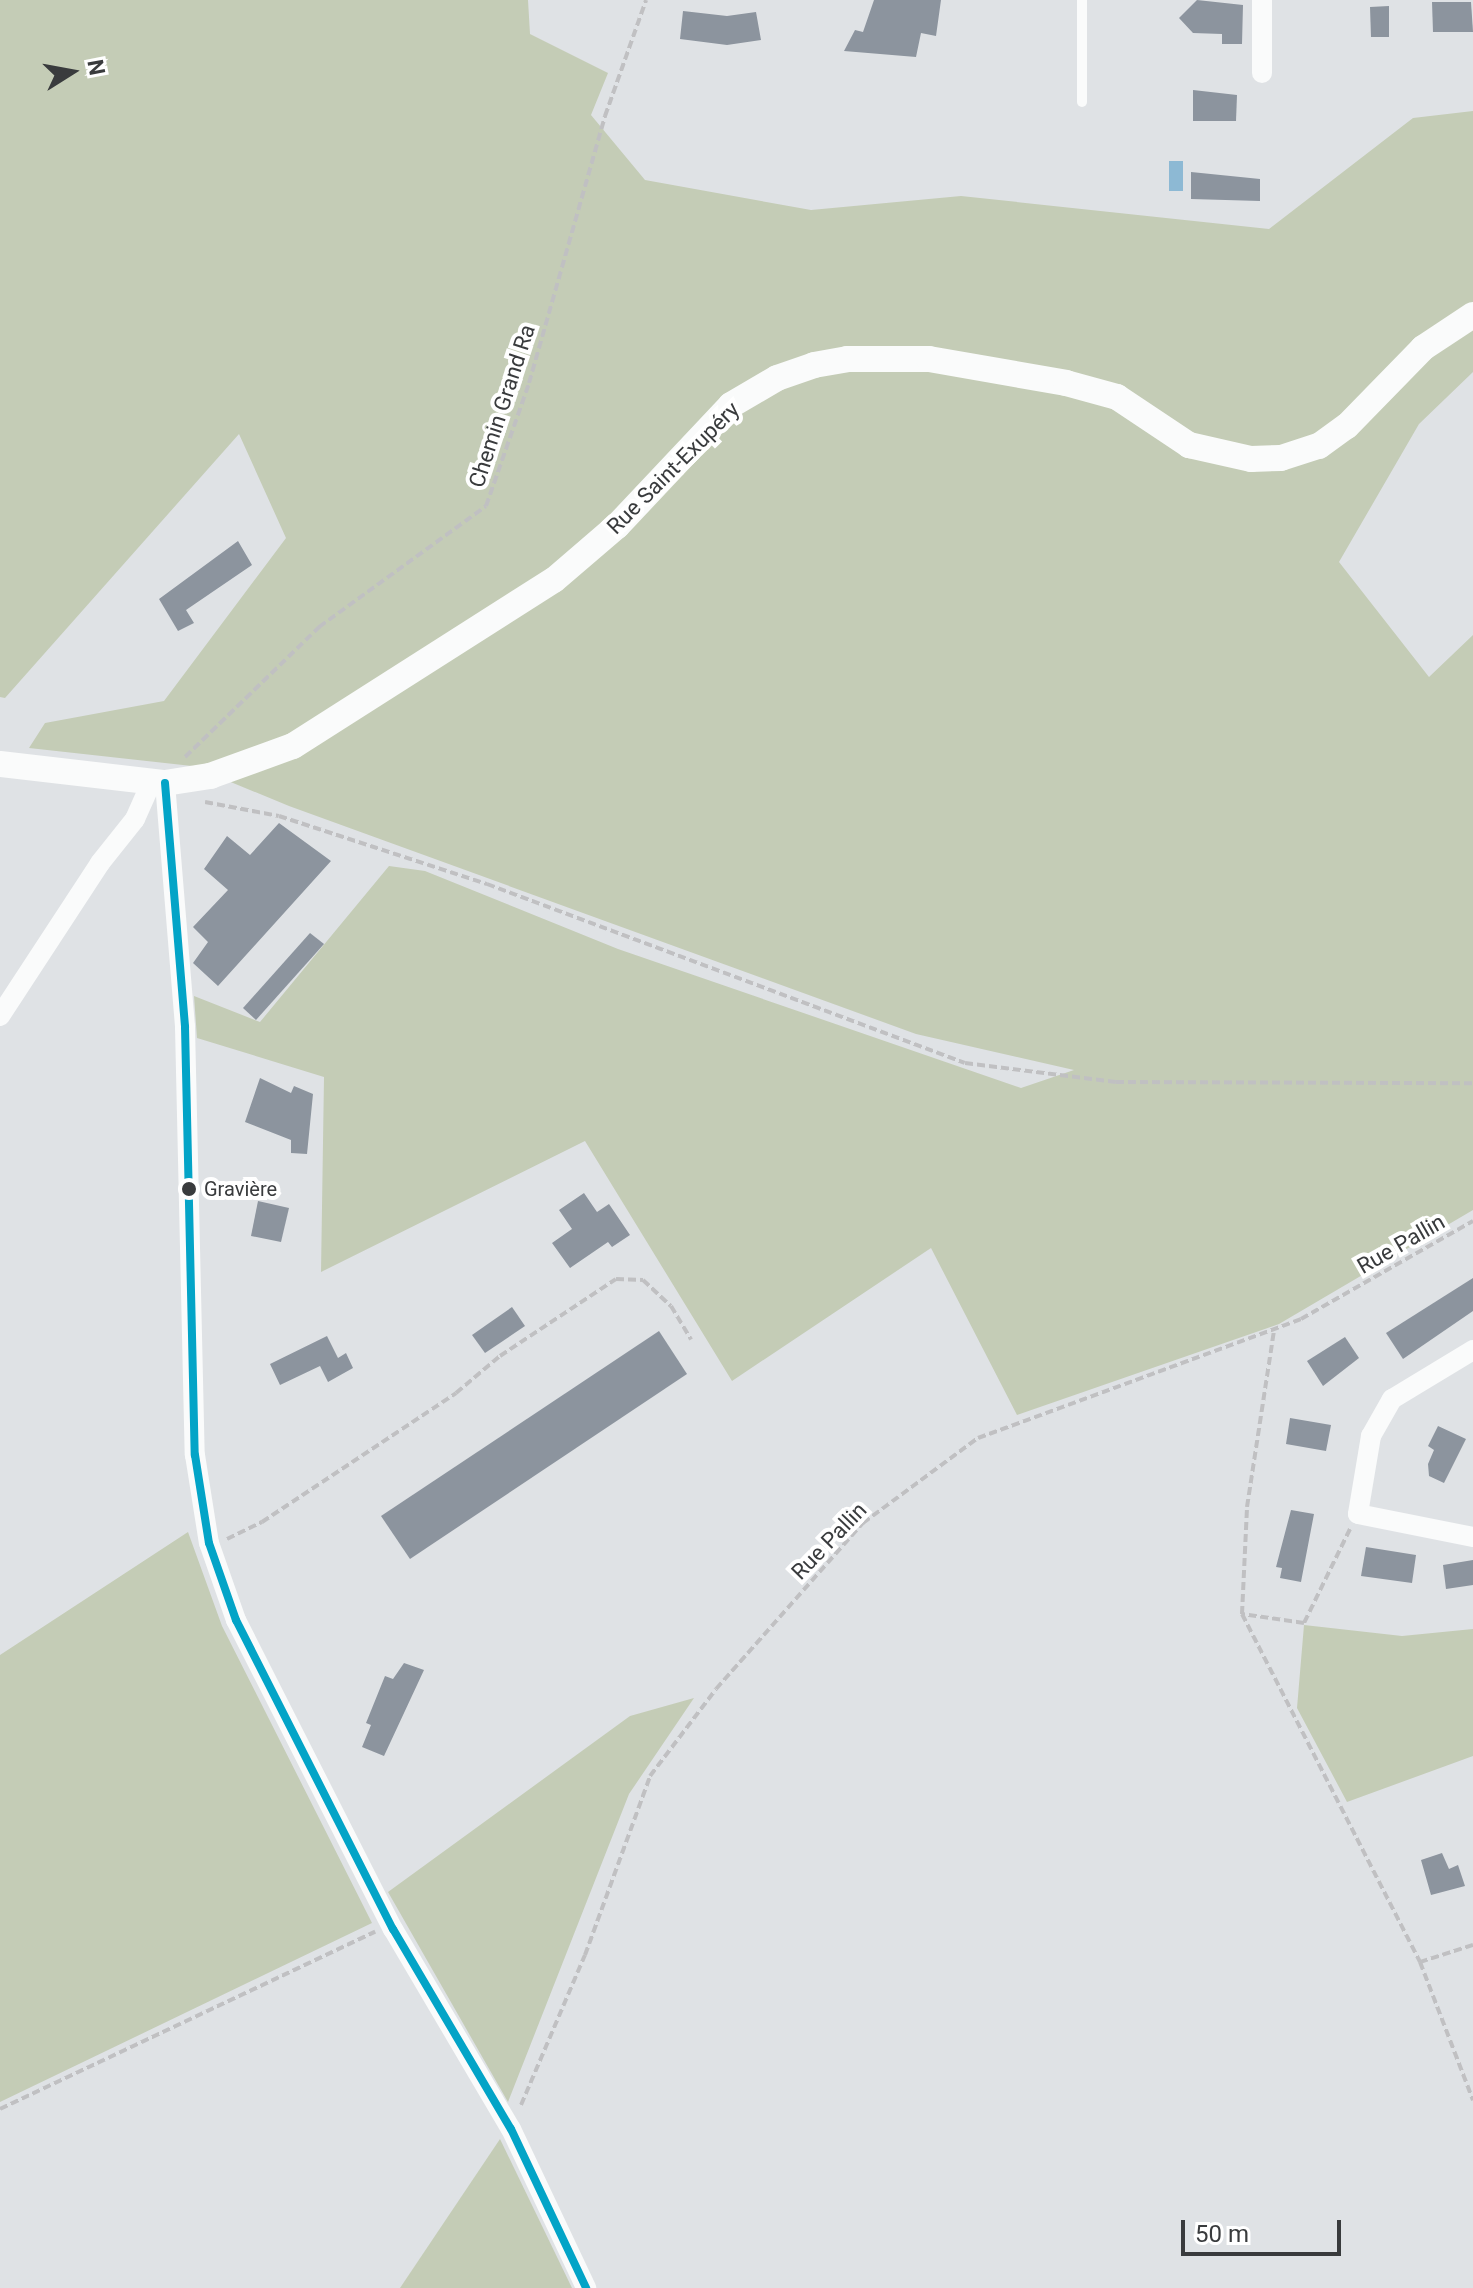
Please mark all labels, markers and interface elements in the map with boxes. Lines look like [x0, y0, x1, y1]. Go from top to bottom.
north arrow [32, 32, 112, 112]
text: N [82, 57, 110, 77]
street label: Chemin Grand Ra [463, 321, 541, 491]
street label: Rue Saint-Exupéry [601, 396, 745, 540]
place label: Gravière [204, 1177, 277, 1201]
marker: Gravière [181, 1181, 197, 1197]
street label: Rue Pallin [1353, 1208, 1449, 1280]
street label: Rue Pallin [786, 1497, 872, 1585]
scale bar [1185, 2204, 1345, 2254]
text: 50 m [1195, 2220, 1249, 2248]

